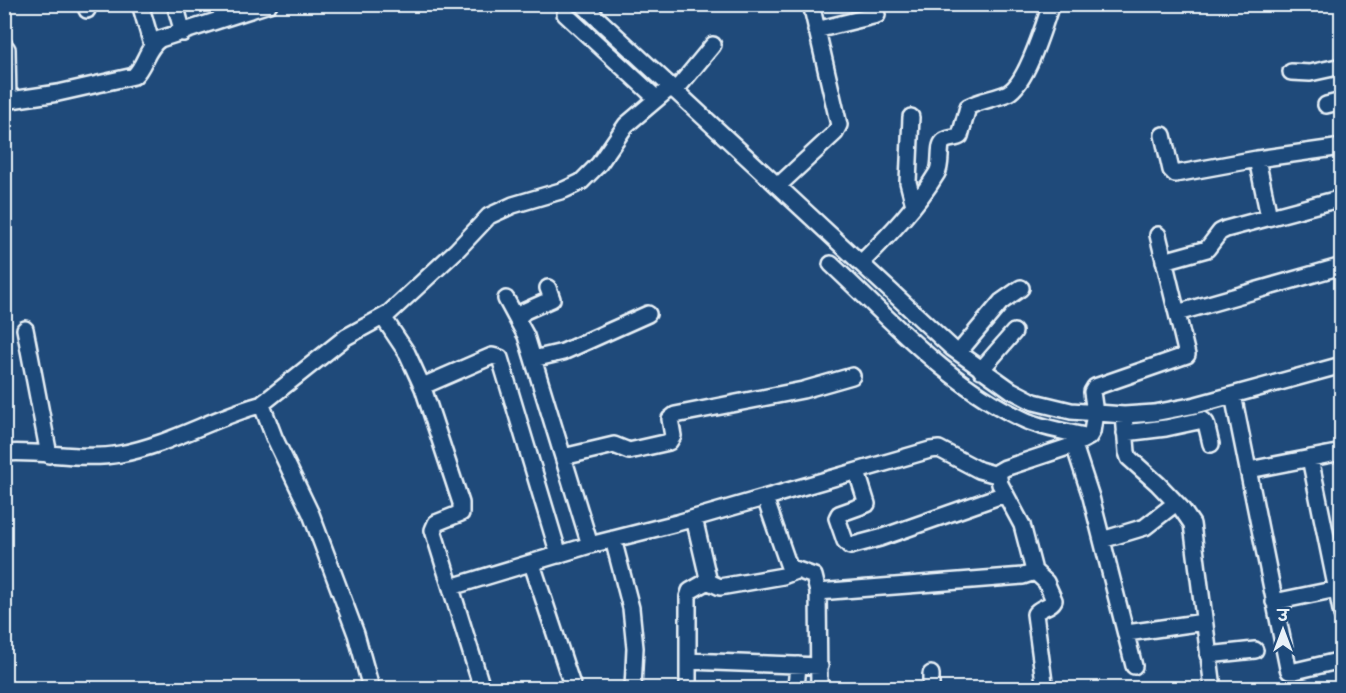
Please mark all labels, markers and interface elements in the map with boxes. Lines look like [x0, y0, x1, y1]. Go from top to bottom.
north arrow [1253, 600, 1313, 660]
text: उ [1276, 607, 1290, 625]

